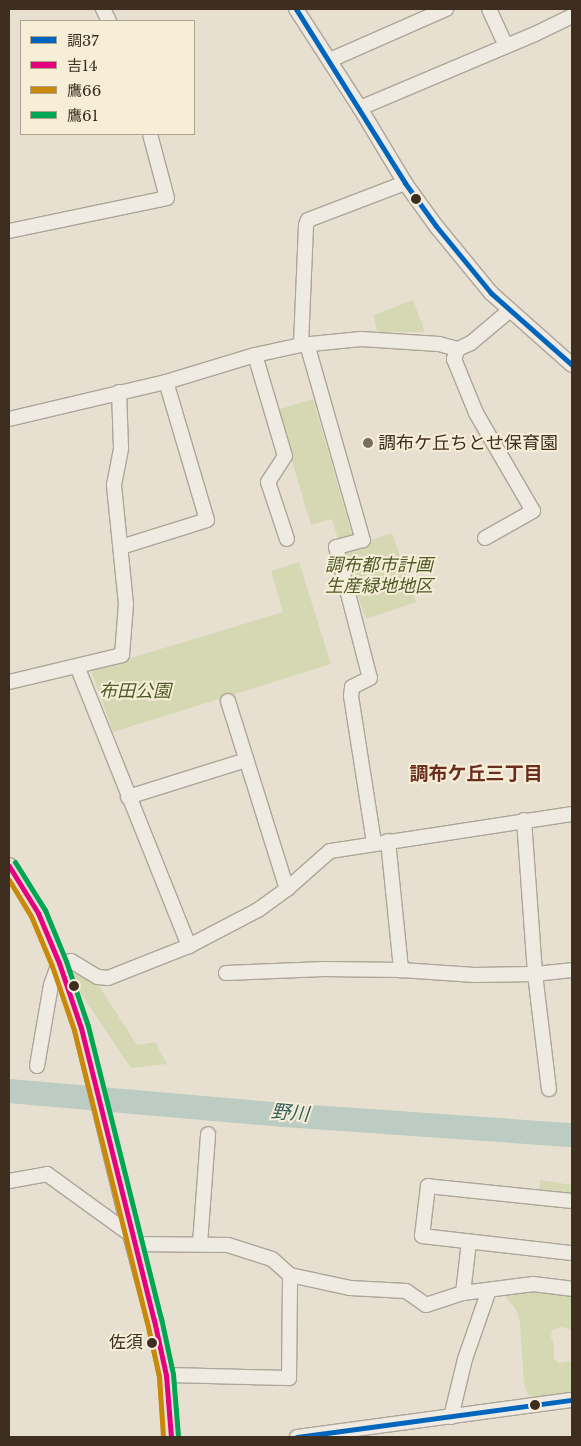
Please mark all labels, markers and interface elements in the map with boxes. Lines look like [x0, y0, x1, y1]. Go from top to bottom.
legend [20, 20, 195, 135]
text: 調37 [67, 31, 99, 50]
text: 吉14 [67, 56, 97, 75]
text: 鷹66 [67, 81, 101, 100]
text: 鷹61 [67, 106, 98, 125]
unlabelled marker [411, 194, 421, 204]
place label: 調布ケ丘ちとせ保育園 [378, 432, 558, 454]
marker: 調布ケ丘ちとせ保育園 [362, 437, 374, 449]
park label: 調布都市計画 生産緑地地区 [325, 555, 433, 598]
park label: 布田公園 [99, 680, 171, 702]
district label: 調布ケ丘三丁目 [410, 763, 542, 785]
unlabelled marker [69, 981, 79, 991]
water label: 野川 [270, 1100, 310, 1126]
place label: 佐須 [109, 1333, 143, 1353]
marker: 佐須 [147, 1338, 157, 1348]
unlabelled marker [530, 1400, 540, 1410]

